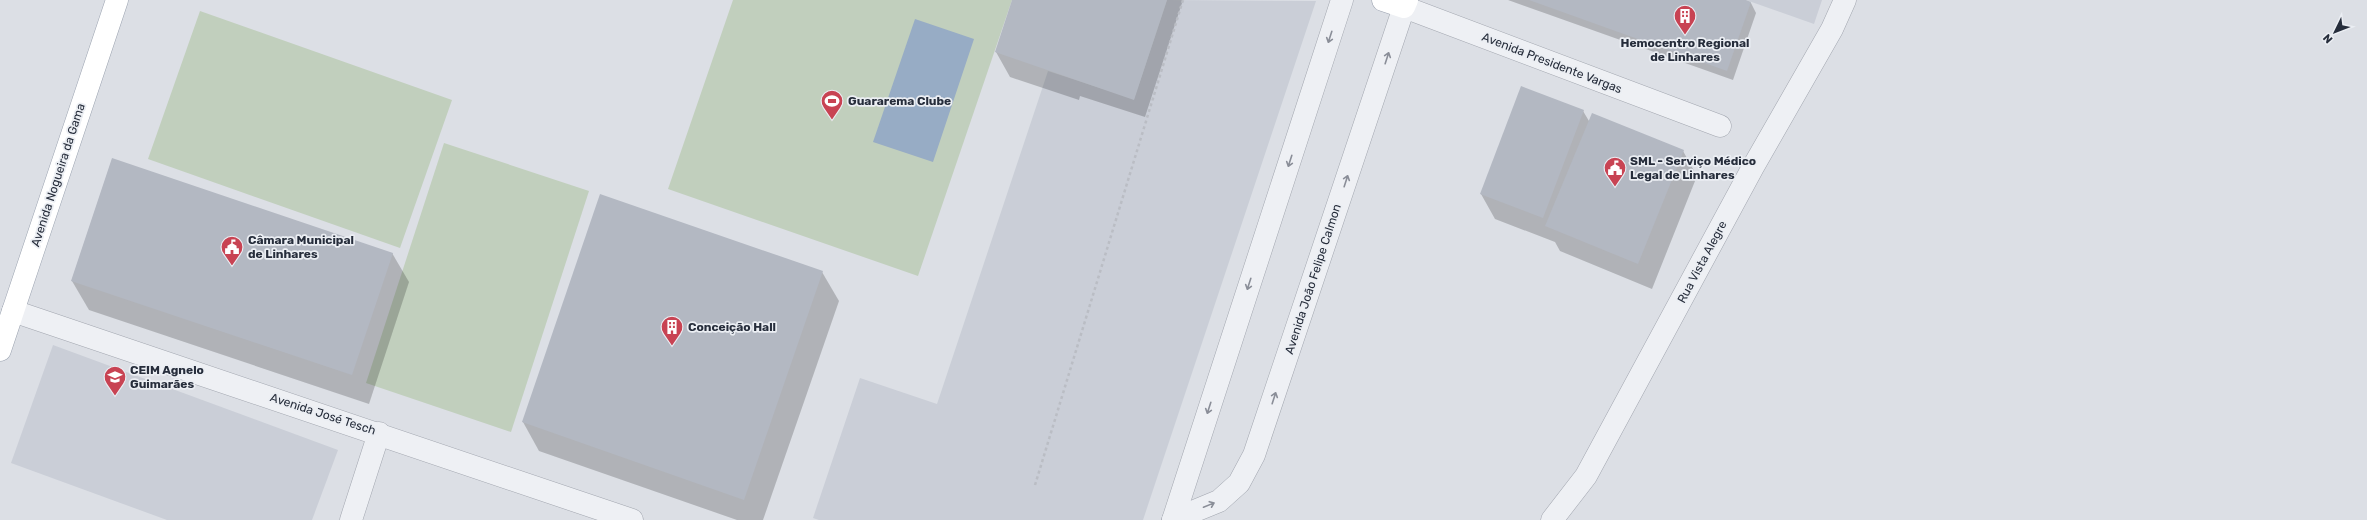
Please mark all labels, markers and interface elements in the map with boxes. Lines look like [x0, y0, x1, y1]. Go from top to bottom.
building icon: Hemocentro Regional de Linhares [1672, 3, 1698, 36]
north arrow [2315, 12, 2355, 52]
street label: Avenida Presidente Vargas [1480, 30, 1624, 96]
one-way arrow [1325, 31, 1333, 43]
text: N [2321, 31, 2336, 46]
place label: Hemocentro Regional de Linhares [1620, 36, 1750, 64]
one-way arrow [1384, 52, 1391, 65]
sports icon: Guararema Clube [819, 88, 845, 121]
place label: Guararema Clube [848, 94, 951, 108]
street label: Avenida Nogueira da Gama [28, 102, 88, 248]
one-way arrow [1285, 154, 1293, 166]
place label: SML - Serviço Médico Legal de Linhares [1630, 154, 1756, 182]
public building icon: SML - Serviço Médico Legal de Linhares [1602, 155, 1628, 188]
one-way arrow [1343, 175, 1350, 188]
street label: Avenida João Felipe Calmon [1282, 202, 1344, 356]
street label: Rua Vista Alegre [1674, 218, 1730, 306]
place label: Câmara Municipal de Linhares [248, 233, 354, 261]
public building icon: Câmara Municipal de Linhares [219, 234, 245, 267]
one-way arrow [1245, 278, 1253, 290]
building icon: Conceição Hall [659, 314, 685, 347]
place label: Conceição Hall [688, 320, 776, 334]
place label: CEIM Agnelo Guimarães [130, 363, 204, 391]
school or university icon: CEIM Agnelo Guimarães [102, 364, 128, 397]
street label: Avenida José Tesch [268, 390, 378, 438]
one-way arrow [1270, 392, 1278, 404]
one-way arrow [1205, 401, 1212, 414]
one-way arrow [1203, 501, 1215, 508]

